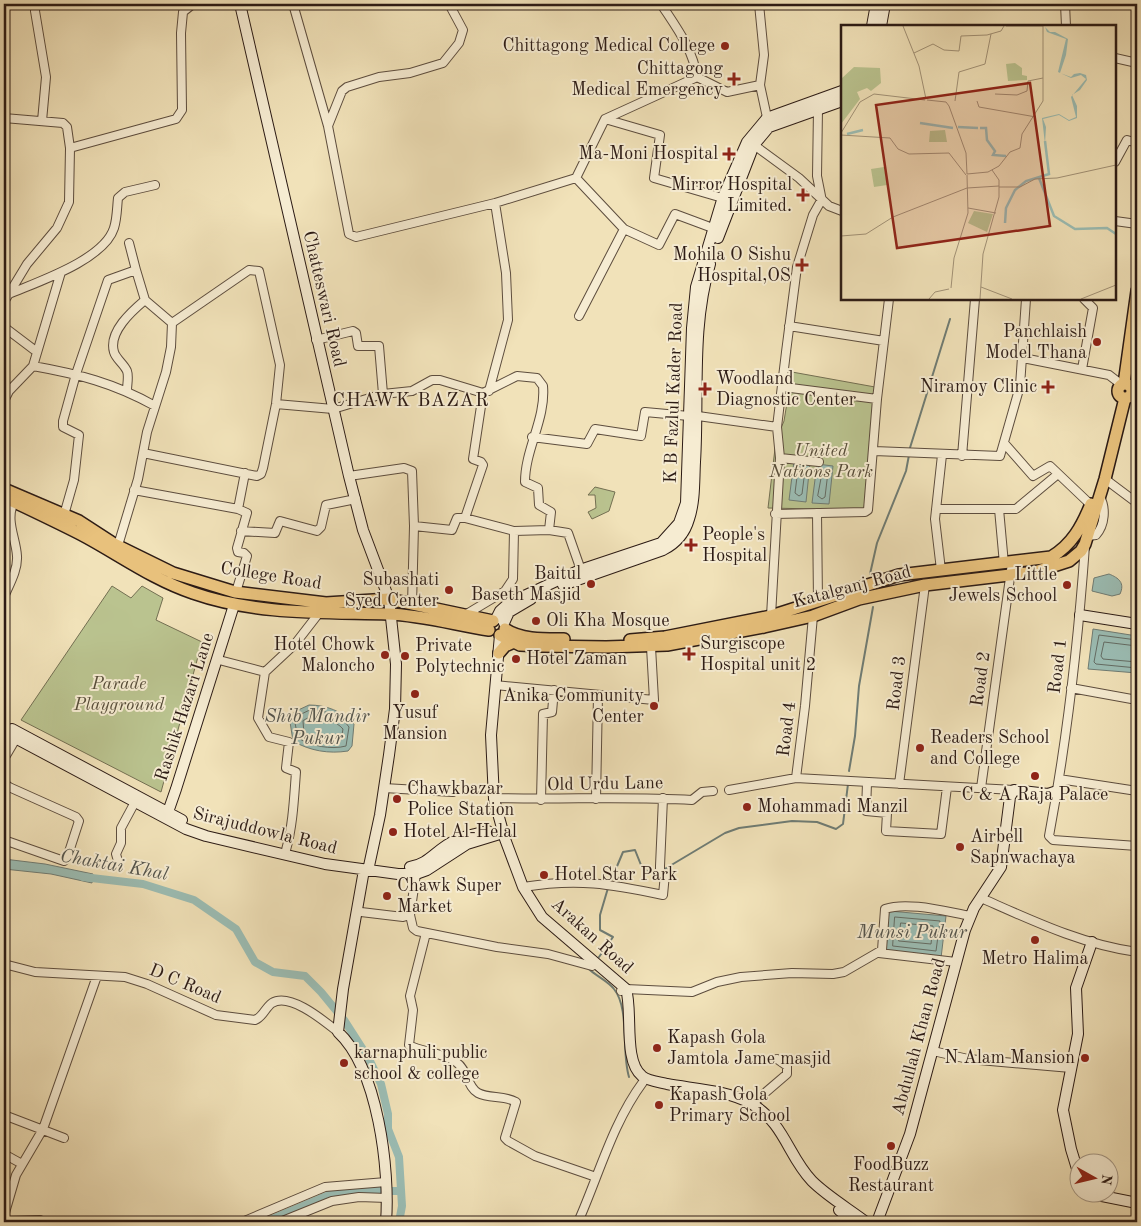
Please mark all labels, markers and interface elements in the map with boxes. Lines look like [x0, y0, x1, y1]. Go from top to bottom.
inset map [841, 25, 1116, 300]
place label: Chittagong Medical College [502, 37, 715, 55]
marker: Chittagong Medical College [719, 40, 731, 52]
place label: Chittagong Medical Emergency [571, 60, 723, 99]
marker: Chittagong Medical Emergency [727, 72, 741, 86]
place label: Ma-Moni Hospital [579, 145, 718, 163]
marker: Ma-Moni Hospital [722, 147, 736, 161]
place label: Mirror Hospital Limited. [671, 176, 792, 215]
marker: Mirror Hospital Limited. [796, 188, 810, 202]
street label: Chatteswari Road [300, 229, 348, 369]
place label: Mohila O Sishu Hospital,OS [673, 246, 791, 285]
marker: Mohila O Sishu Hospital,OS [795, 258, 809, 272]
street label: K B Fazlul Kader Road [662, 302, 686, 484]
place label: Panchlaish Model Thana [985, 323, 1087, 362]
marker: Panchlaish Model Thana [1091, 336, 1103, 348]
place label: Woodland Diagnostic Center [716, 370, 857, 409]
place label: Niramoy Clinic [920, 378, 1037, 396]
marker: Niramoy Clinic [1041, 380, 1055, 394]
marker: Woodland Diagnostic Center [698, 382, 712, 396]
district label: CHAWK BAZAR [332, 392, 490, 411]
park label: United Nations Park [768, 442, 873, 481]
place label: People's Hospital [702, 526, 767, 565]
marker: People's Hospital [684, 538, 698, 552]
street label: College Road [219, 559, 323, 593]
street label: Katalganj Road [791, 563, 913, 611]
place label: Baitul Baseth Masjid [471, 565, 581, 604]
place label: Little Jewels School [948, 566, 1057, 605]
place label: Subashati Syed Center [344, 571, 440, 610]
marker: Baitul Baseth Masjid [585, 578, 597, 590]
marker: Little Jewels School [1061, 579, 1073, 591]
marker: Subashati Syed Center [443, 584, 455, 596]
place label: Oli Kha Mosque [546, 612, 669, 630]
marker: Oli Kha Mosque [530, 615, 542, 627]
street label: Rashik Hazari Lane [153, 631, 217, 783]
place label: Surgiscope Hospital unit 2 [700, 635, 816, 674]
place label: Hotel Chowk Maloncho [274, 636, 375, 675]
place label: Private Polytechnic [415, 637, 504, 676]
street label: Road 1 [1046, 637, 1070, 695]
marker: Surgiscope Hospital unit 2 [682, 647, 696, 661]
marker: Hotel Chowk Maloncho [379, 649, 391, 661]
marker: Private Polytechnic [399, 650, 411, 662]
place label: Hotel Zaman [526, 650, 627, 668]
street label: Road 2 [968, 650, 994, 708]
marker: Hotel Zaman [510, 653, 522, 665]
street label: Road 3 [885, 654, 909, 712]
park label: Parade Playground [73, 675, 165, 714]
place label: Anika Community Center [503, 687, 645, 726]
marker: Yusuf Mansion [409, 688, 421, 700]
marker: Anika Community Center [648, 700, 660, 712]
street label: Road 4 [775, 700, 799, 758]
place label: Yusuf Mansion [382, 704, 448, 743]
water label: Shib Mandir Pukur [265, 708, 370, 749]
place label: Readers School and College [930, 729, 1050, 768]
marker: Readers School and College [914, 742, 926, 754]
marker: C & A Raja Palace [1029, 770, 1041, 782]
street label: Old Urdu Lane [547, 774, 663, 794]
place label: Chawkbazar Police Station [407, 780, 515, 819]
place label: C & A Raja Palace [962, 786, 1108, 804]
marker: Chawkbazar Police Station [391, 793, 403, 805]
place label: Mohammadi Manzil [757, 798, 908, 816]
marker: Mohammadi Manzil [741, 801, 753, 813]
street label: Sirajuddowla Road [191, 804, 339, 858]
place label: Hotel Al-Helal [403, 823, 517, 841]
marker: Hotel Al-Helal [387, 826, 399, 838]
place label: Airbell Sapnwachaya [970, 828, 1076, 867]
marker: Airbell Sapnwachaya [954, 841, 966, 853]
water label: Chaktai Khal [58, 847, 170, 885]
place label: Hotel Star Park [554, 866, 677, 884]
marker: Hotel Star Park [538, 869, 550, 881]
place label: Chawk Super Market [397, 877, 502, 916]
marker: Chawk Super Market [381, 890, 393, 902]
street label: Arakan Road [548, 895, 636, 977]
water label: Munsi Pukur [856, 924, 968, 943]
marker: Metro Halima [1029, 934, 1041, 946]
place label: Metro Halima [982, 950, 1089, 968]
street label: Abdullah Khan Road [889, 956, 949, 1118]
street label: D C Road [146, 961, 224, 1007]
place label: Kapash Gola Jamtola Jame masjid [667, 1029, 831, 1068]
marker: Kapash Gola Jamtola Jame masjid [651, 1042, 663, 1054]
place label: karnaphuli public school & college [354, 1044, 488, 1083]
place label: N Alam Mansion [944, 1049, 1075, 1067]
marker: N Alam Mansion [1079, 1052, 1091, 1064]
marker: karnaphuli public school & college [338, 1057, 350, 1069]
place label: Kapash Gola Primary School [669, 1086, 790, 1125]
marker: Kapash Gola Primary School [653, 1099, 665, 1111]
marker: FoodBuzz Restaurant [885, 1140, 897, 1152]
north arrow [1068, 1154, 1118, 1204]
place label: FoodBuzz Restaurant [848, 1156, 934, 1195]
text: N [1098, 1173, 1114, 1186]

